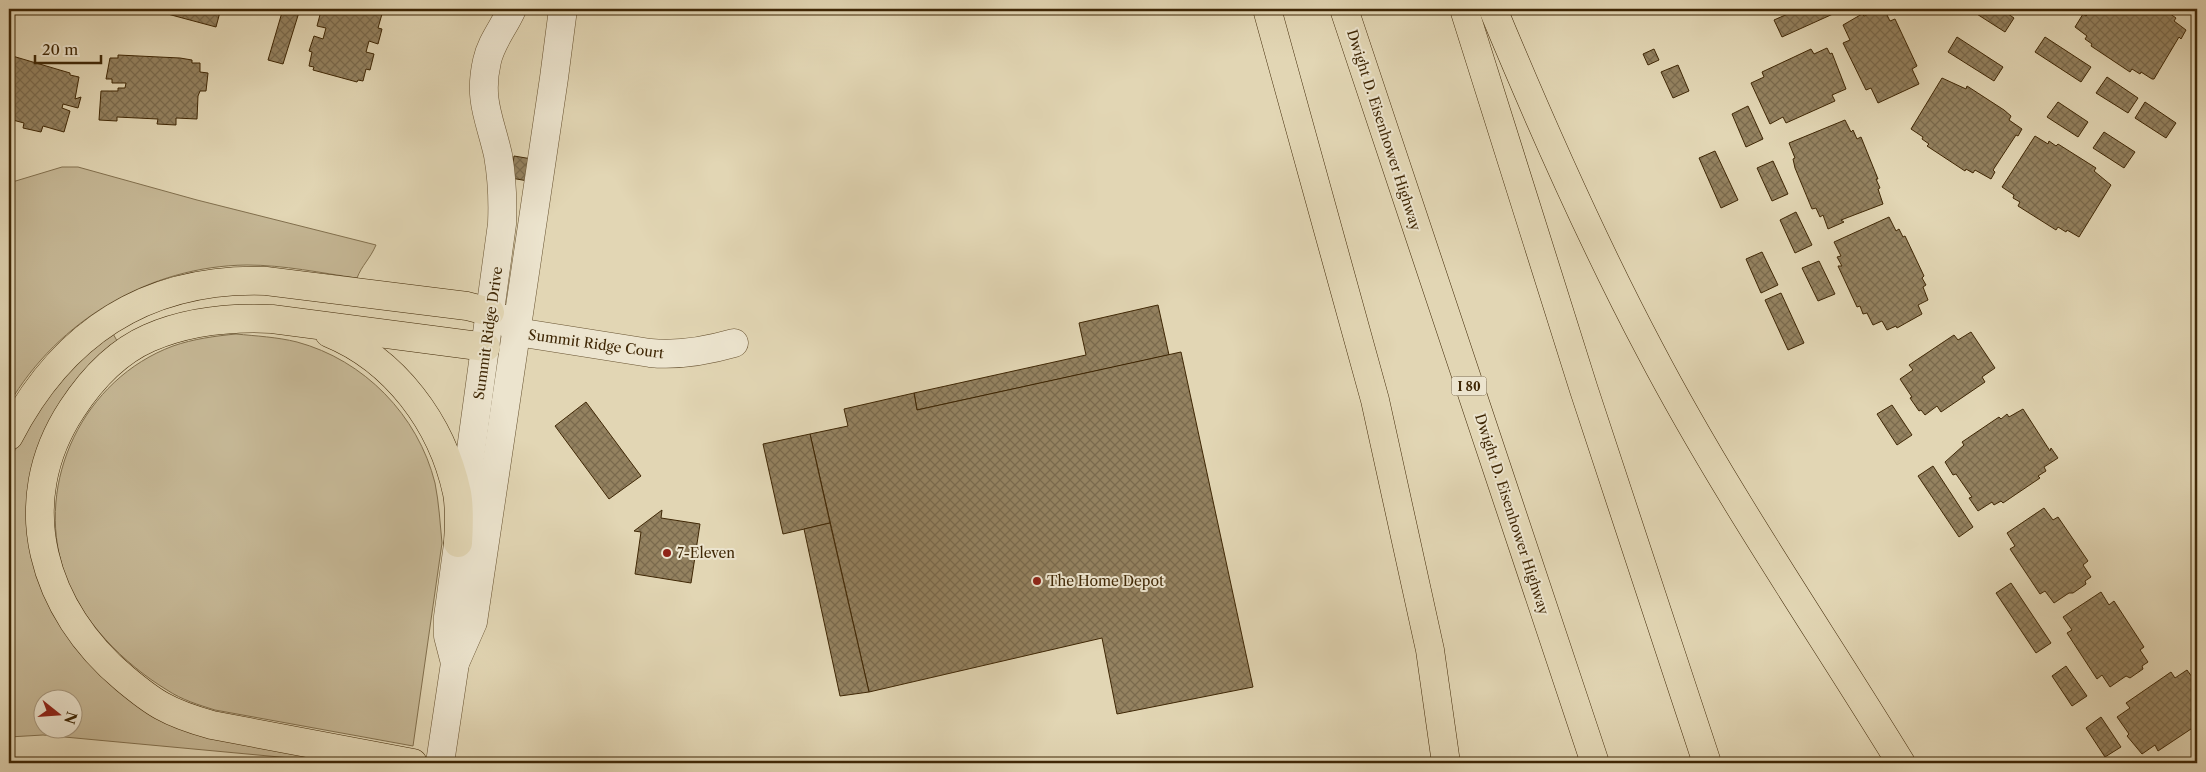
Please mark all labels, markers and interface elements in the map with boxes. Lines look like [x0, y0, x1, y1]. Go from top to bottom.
street label: Dwight D. Eisenhower Highway [1343, 27, 1425, 233]
scale bar [35, 32, 101, 64]
text: 20 m [42, 40, 78, 59]
street label: Summit Ridge Drive [470, 265, 506, 401]
street label: Summit Ridge Court [527, 326, 665, 362]
road number: I 80 [1452, 376, 1486, 396]
street label: Dwight D. Eisenhower Highway [1471, 411, 1553, 617]
place label: 7-Eleven [677, 544, 735, 562]
marker: 7-Eleven [661, 547, 673, 559]
place label: The Home Depot [1047, 572, 1164, 590]
marker: The Home Depot [1031, 575, 1043, 587]
north arrow [32, 690, 82, 740]
text: N [60, 709, 81, 726]

